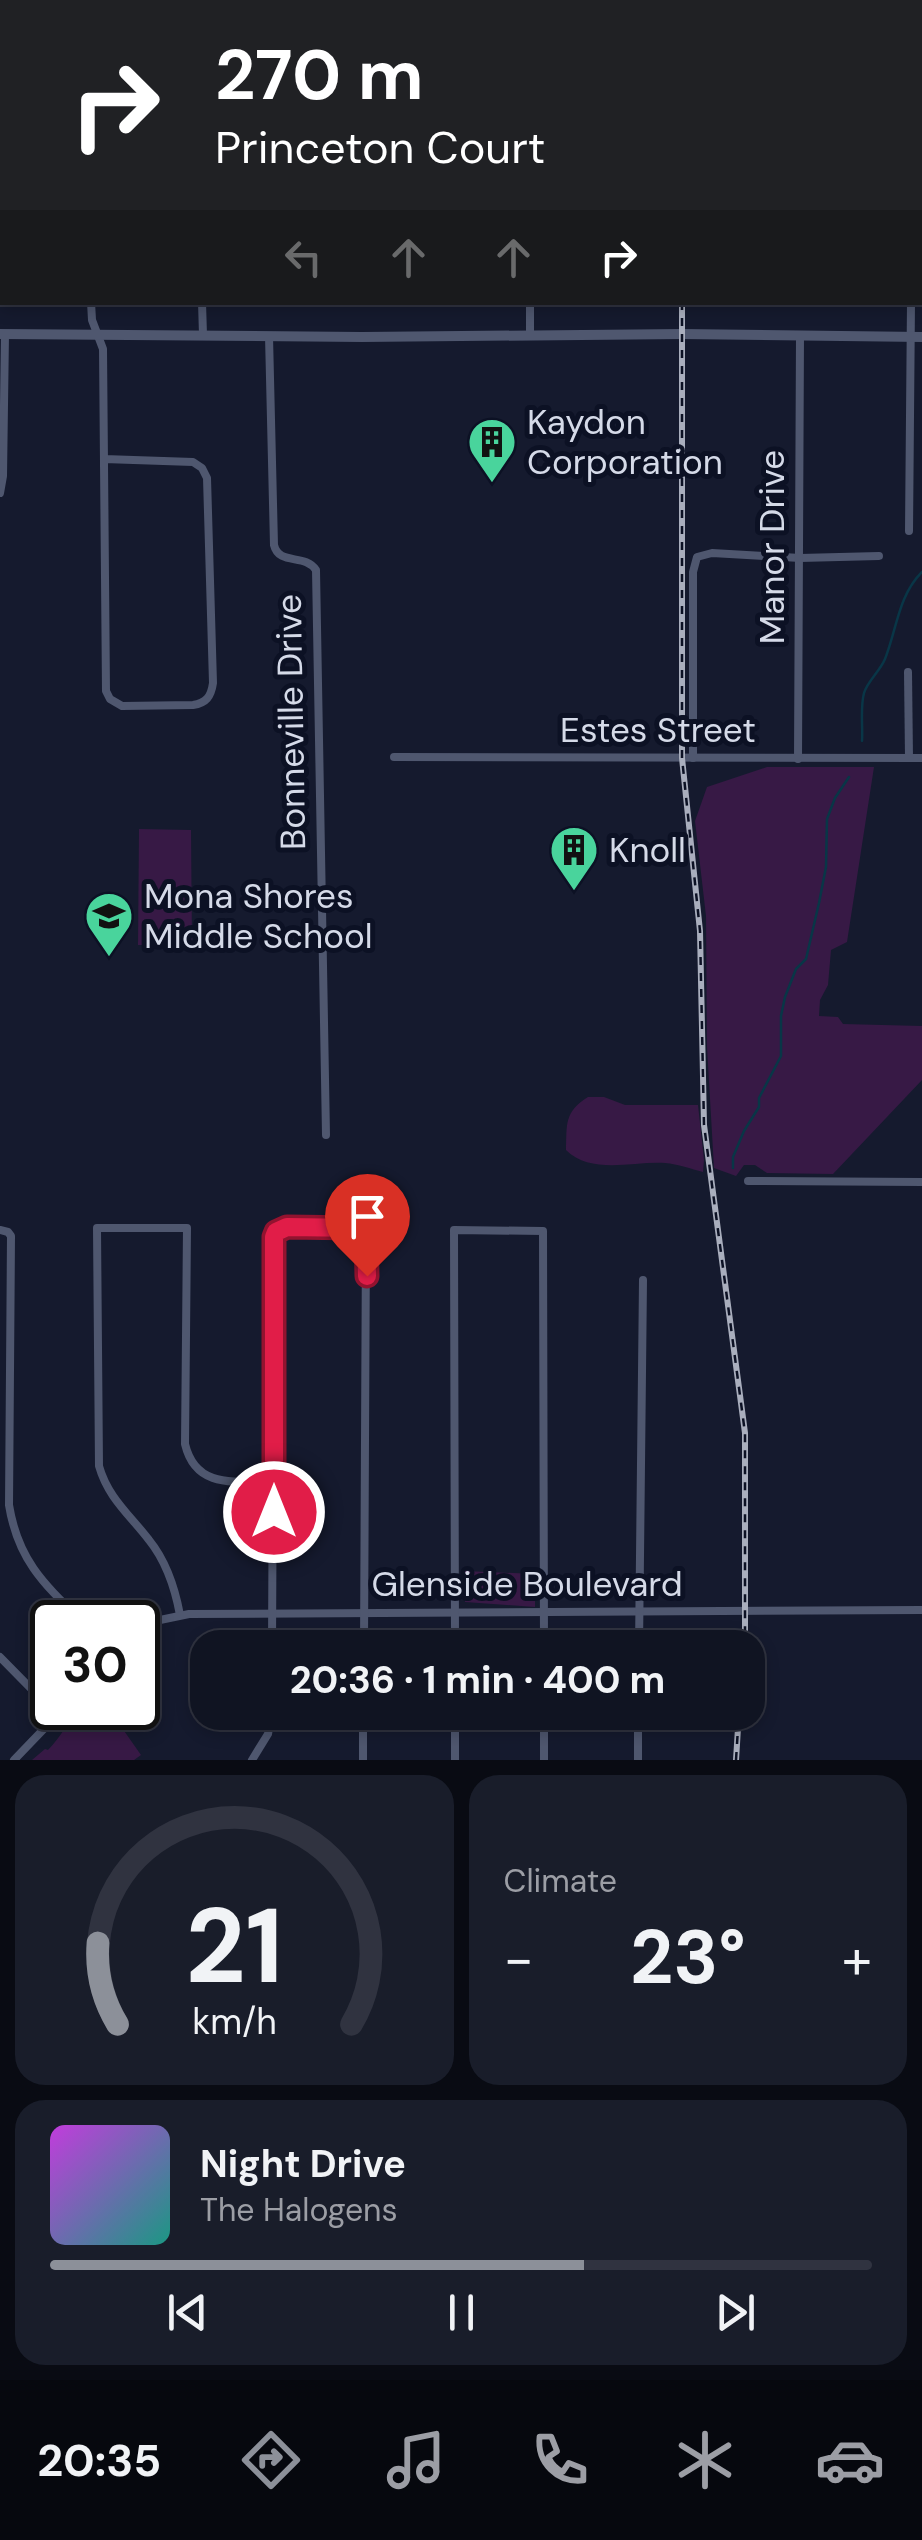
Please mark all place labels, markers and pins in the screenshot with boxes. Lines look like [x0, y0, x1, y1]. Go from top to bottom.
place label: Kaydon Corporation [527, 399, 723, 485]
building icon: Kaydon Corporation [466, 416, 518, 484]
building icon: Knoll [548, 824, 600, 892]
place label: Knoll [609, 827, 686, 873]
place label: Mona Shores Middle School [144, 873, 372, 959]
school or university icon: Mona Shores Middle School [83, 890, 135, 958]
pin [325, 1174, 410, 1277]

